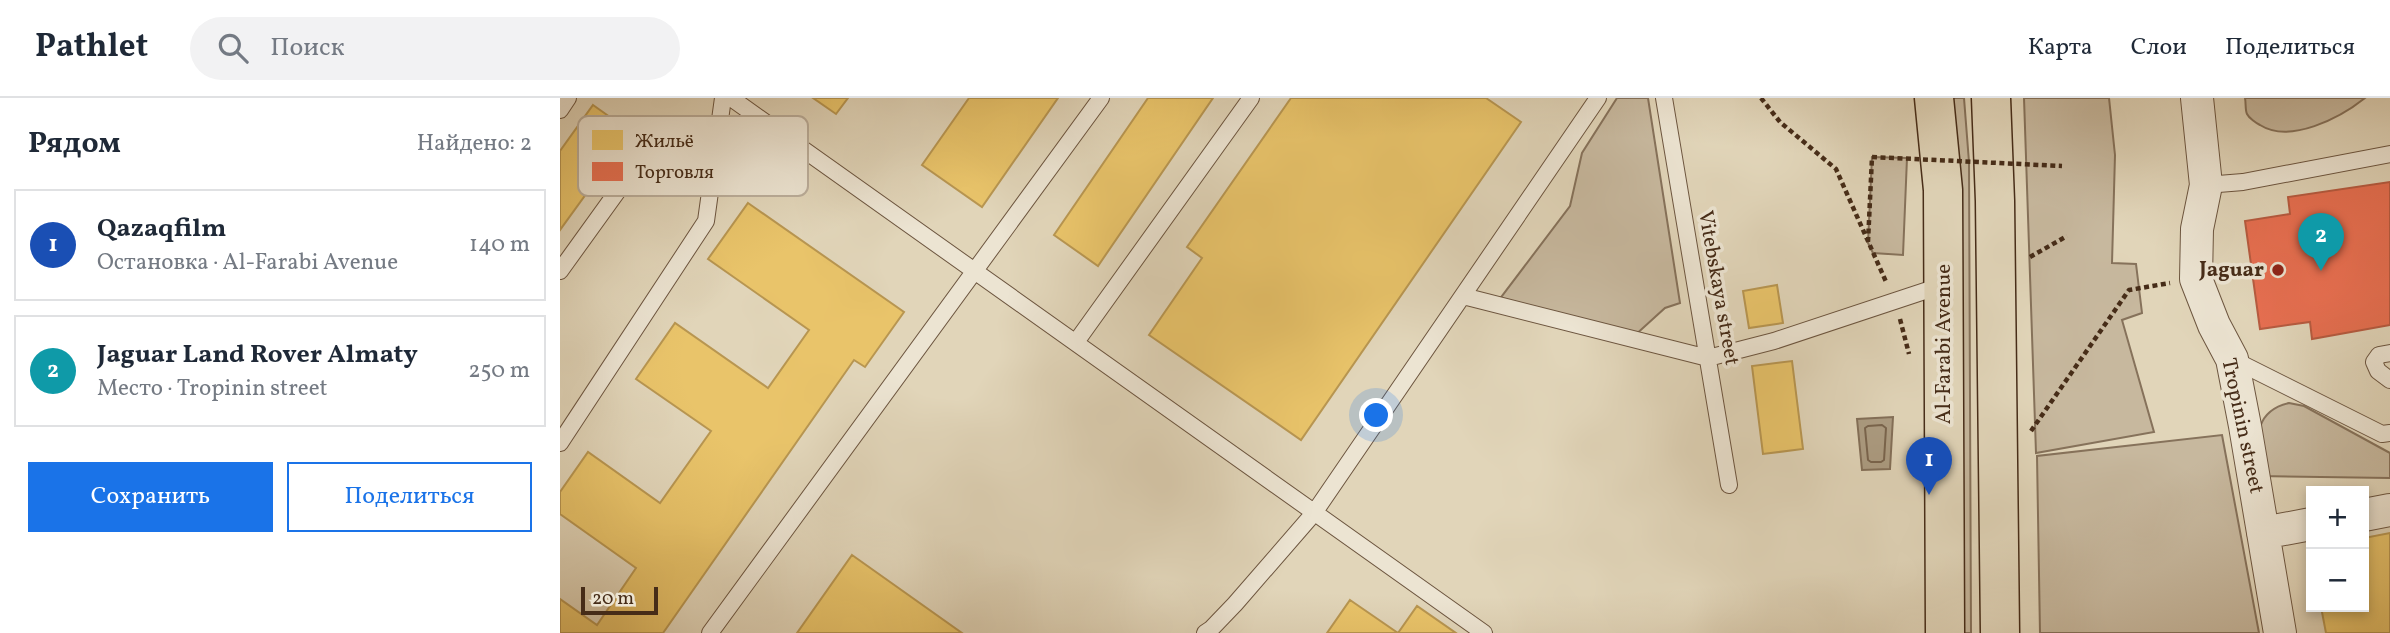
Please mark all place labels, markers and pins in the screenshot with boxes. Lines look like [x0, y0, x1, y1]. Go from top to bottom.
pin: 2 [2298, 213, 2344, 271]
place label: Jaguar [2198, 256, 2264, 285]
marker: Jaguar [2270, 262, 2286, 278]
pin: 1 [1906, 437, 1952, 495]

